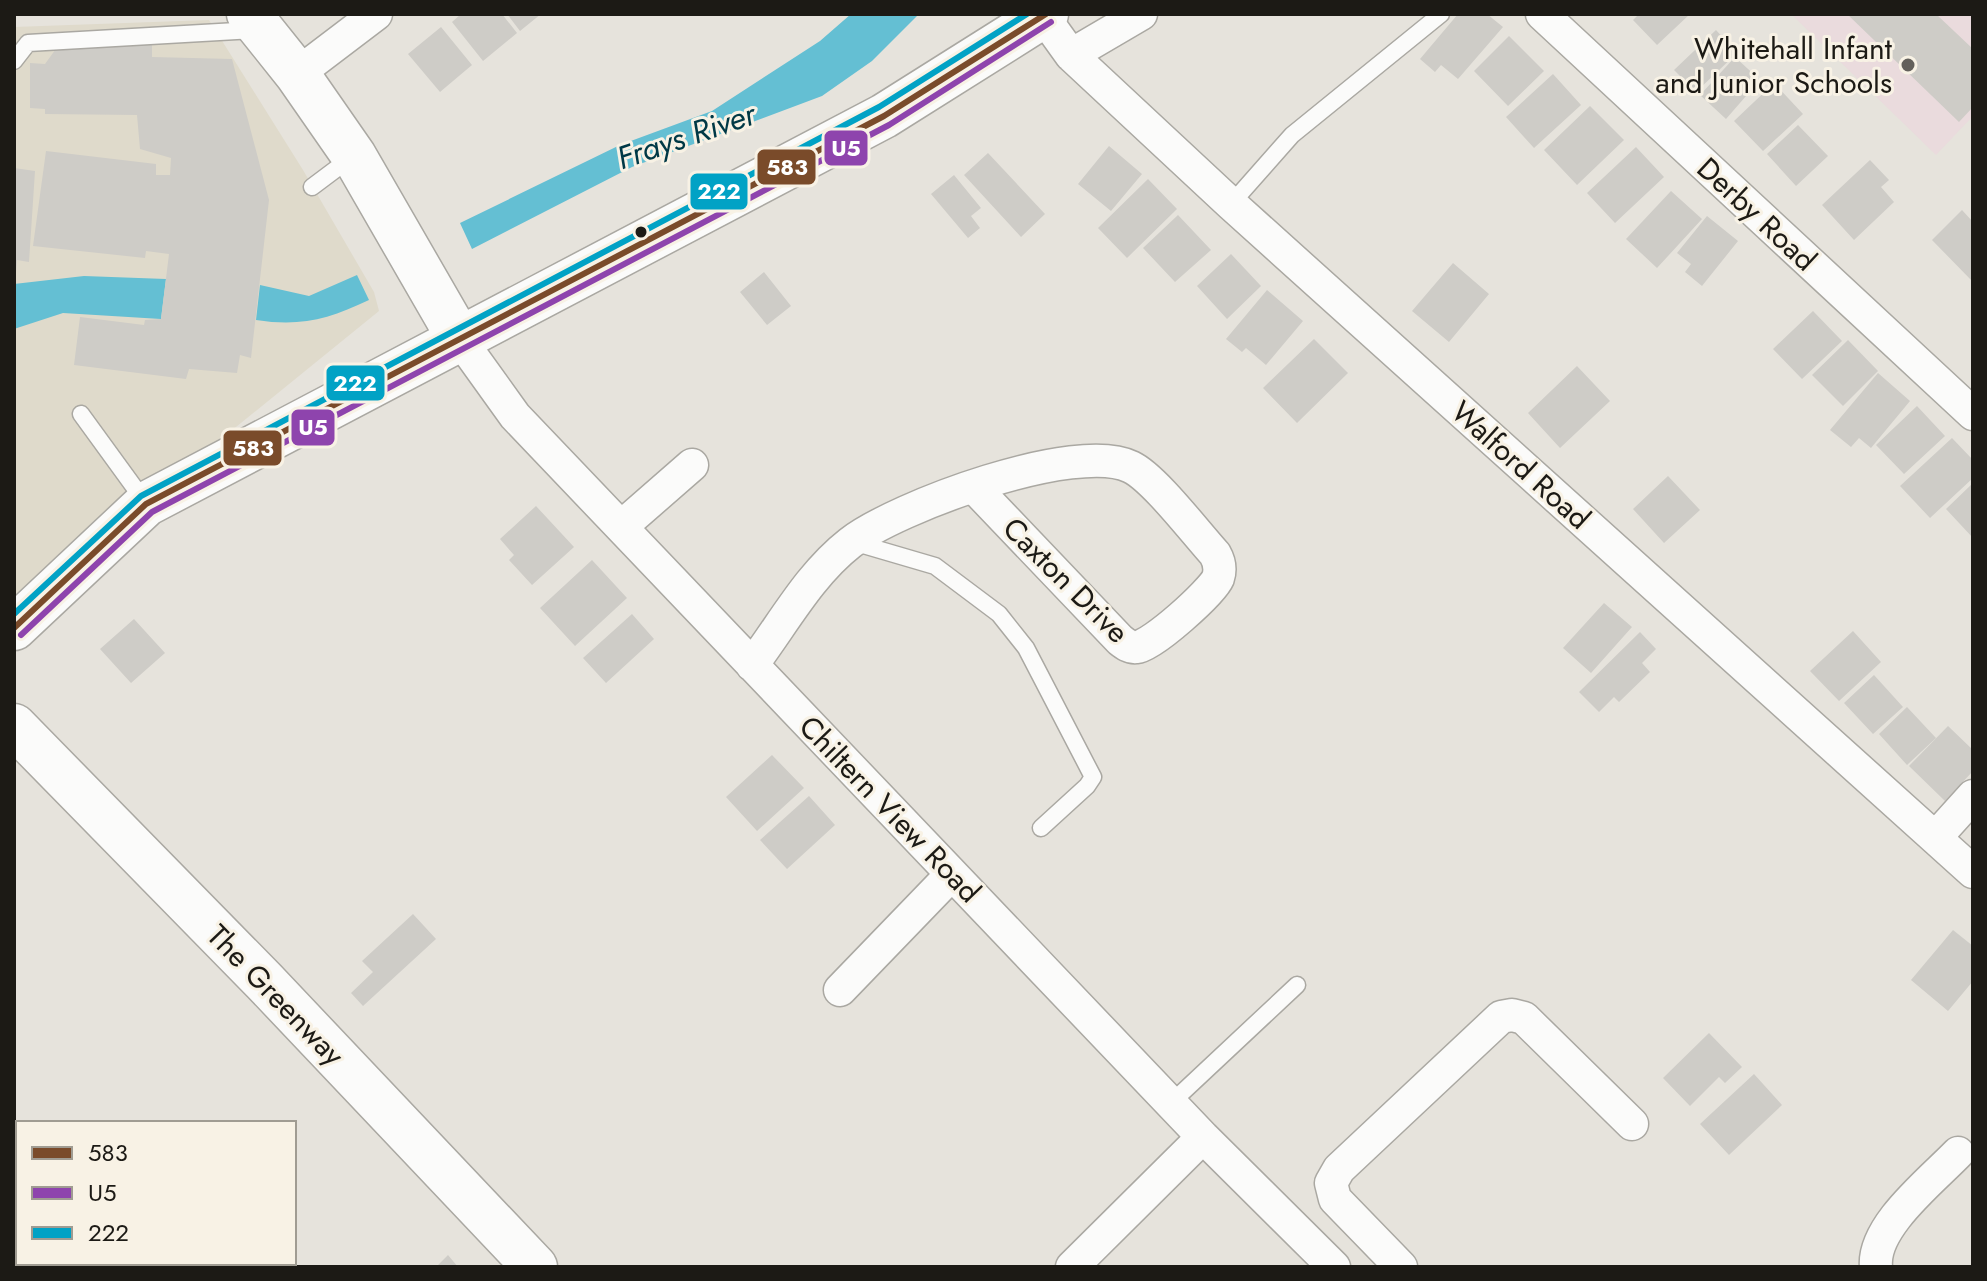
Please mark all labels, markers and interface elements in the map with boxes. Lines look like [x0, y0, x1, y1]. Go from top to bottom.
place label: Whitehall Infant and Junior Schools [1655, 27, 1893, 104]
marker: Whitehall Infant and Junior Schools [1899, 56, 1917, 74]
water label: Frays River [610, 90, 764, 181]
line badge: U5 [823, 129, 869, 167]
text: U5 [831, 132, 861, 164]
street label: Derby Road [1688, 147, 1826, 281]
line badge: 583 [756, 148, 817, 186]
text: 583 [766, 151, 808, 183]
line badge: 222 [689, 172, 749, 211]
text: 222 [697, 175, 741, 207]
unlabelled marker [633, 224, 649, 240]
line badge: 222 [325, 364, 386, 402]
text: 222 [333, 367, 377, 399]
street label: Walford Road [1442, 391, 1600, 539]
line badge: U5 [290, 408, 336, 447]
text: U5 [298, 411, 328, 443]
line badge: 583 [222, 429, 283, 467]
text: 583 [232, 432, 274, 464]
street label: Caxton Drive [993, 507, 1139, 653]
street label: Chiltern View Road [789, 706, 991, 912]
street label: The Greenway [197, 915, 355, 1076]
legend [16, 1121, 296, 1265]
text: 583 [88, 1135, 128, 1170]
text: U5 [88, 1175, 117, 1210]
text: 222 [88, 1215, 129, 1250]

